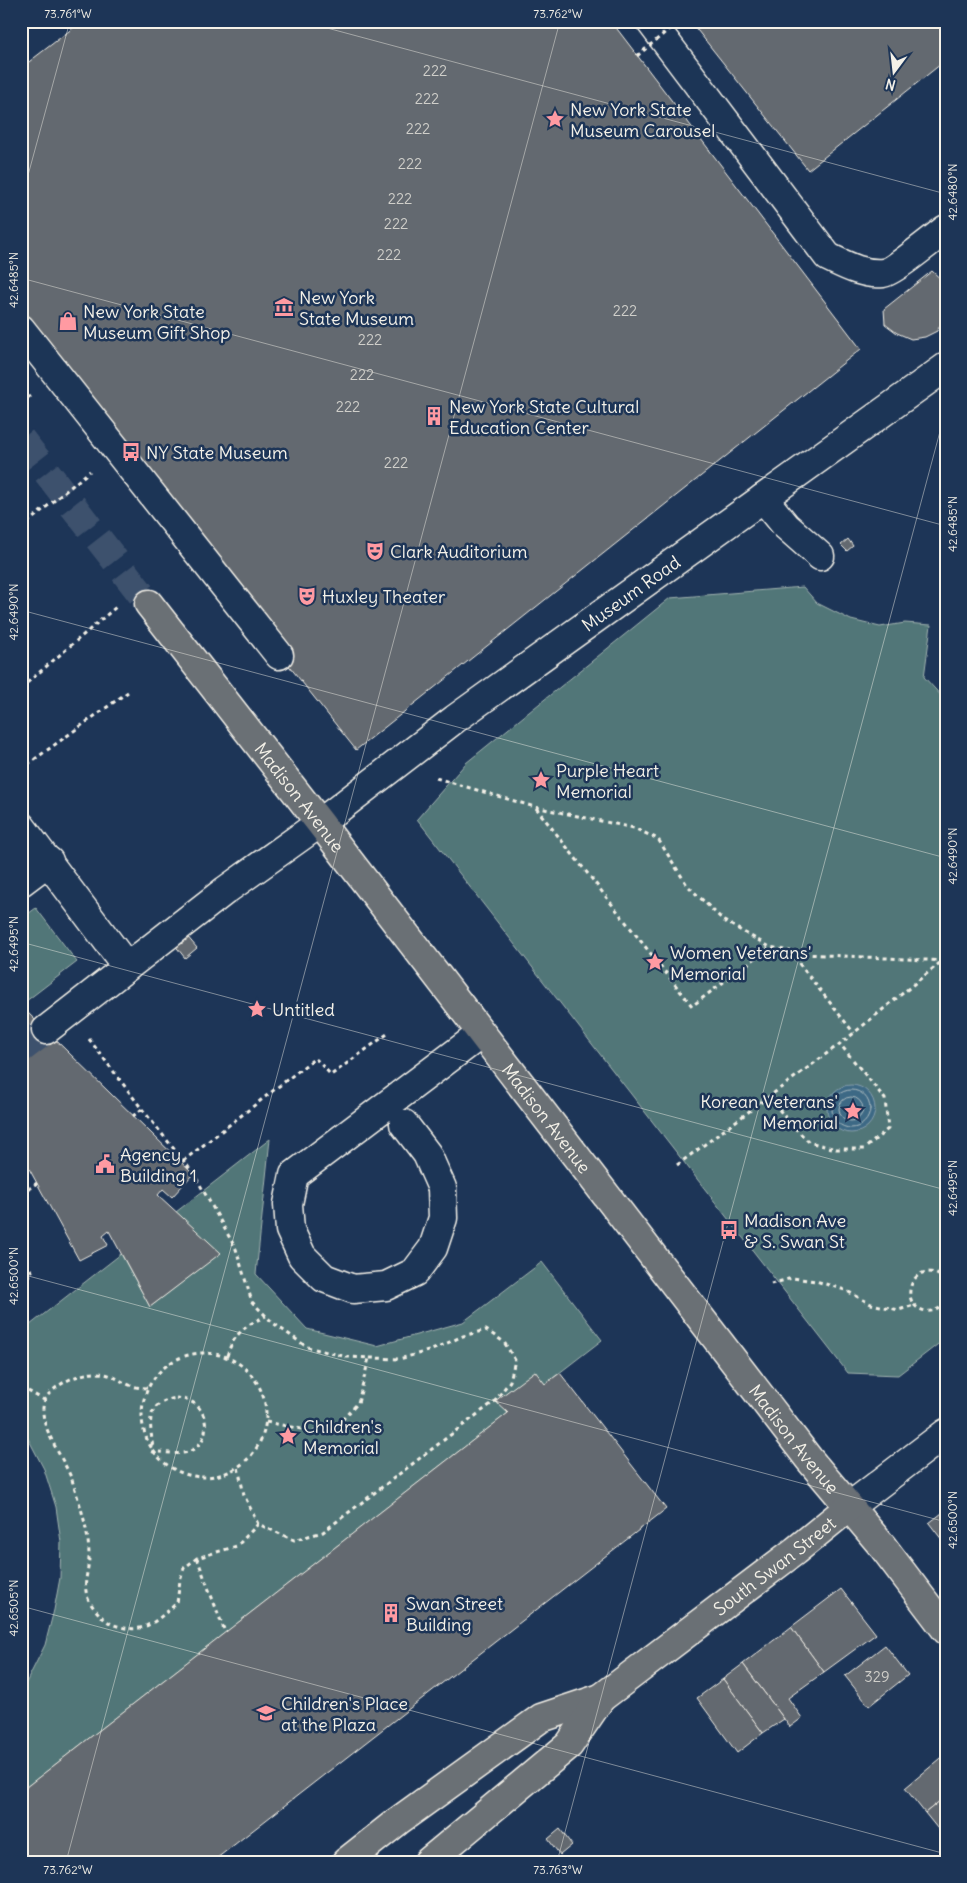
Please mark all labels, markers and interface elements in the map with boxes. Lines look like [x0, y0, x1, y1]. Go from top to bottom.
text: 73.761°W [44, 6, 92, 21]
text: 73.762°W [533, 6, 583, 21]
north arrow [870, 48, 920, 98]
house number: 222 [423, 61, 447, 80]
text: N [884, 75, 898, 95]
house number: 222 [415, 89, 439, 108]
place label: New York State Museum Carousel [570, 98, 715, 142]
place icon: New York State Museum Carousel [544, 108, 566, 130]
house number: 222 [406, 119, 430, 138]
house number: 222 [398, 154, 422, 173]
text: 42.6480°N [945, 164, 960, 220]
house number: 222 [388, 189, 412, 208]
house number: 222 [384, 214, 408, 233]
house number: 222 [377, 245, 401, 264]
text: 42.6485°N [6, 252, 21, 308]
place label: New York State Museum [299, 286, 414, 330]
museum icon: New York State Museum [273, 296, 295, 318]
place label: New York State Museum Gift Shop [83, 300, 231, 344]
house number: 222 [613, 301, 637, 320]
shop icon: New York State Museum Gift Shop [57, 310, 79, 332]
house number: 222 [358, 330, 382, 349]
house number: 222 [350, 365, 374, 384]
place label: New York State Cultural Education Center [449, 395, 639, 439]
house number: 222 [336, 397, 360, 416]
building icon: New York State Cultural Education Center [423, 405, 445, 427]
bus stop icon: NY State Museum [120, 441, 142, 463]
place label: NY State Museum [146, 441, 288, 464]
house number: 222 [384, 453, 408, 472]
text: 42.6485°N [945, 496, 960, 552]
theatre icon: Clark Auditorium [364, 540, 386, 562]
place label: Clark Auditorium [390, 540, 528, 563]
street label: Museum Road [577, 550, 685, 636]
text: 42.6490°N [6, 584, 21, 640]
theatre icon: Huxley Theater [296, 585, 318, 607]
place label: Huxley Theater [322, 585, 446, 608]
street label: Madison Avenue [250, 738, 350, 857]
place label: Purple Heart Memorial [556, 759, 659, 803]
place icon: Purple Heart Memorial [530, 769, 552, 791]
text: 42.6490°N [945, 828, 960, 884]
text: 42.6495°N [6, 916, 21, 972]
place label: Women Veterans' Memorial [670, 941, 811, 985]
place icon: Women Veterans' Memorial [644, 951, 666, 973]
place icon: Untitled [246, 998, 268, 1020]
place label: Untitled [272, 998, 335, 1021]
street label: Madison Avenue [497, 1058, 596, 1178]
place label: Korean Veterans' Memorial [700, 1090, 838, 1134]
place icon: Korean Veterans' Memorial [842, 1100, 864, 1122]
place label: Agency Building 1 [120, 1143, 197, 1187]
public building icon: Agency Building 1 [94, 1153, 116, 1175]
text: 42.6495°N [945, 1160, 960, 1216]
place label: Madison Ave & S. Swan St [744, 1209, 846, 1253]
bus stop icon: Madison Ave & S. Swan St [718, 1219, 740, 1241]
text: 42.6500°N [6, 1247, 21, 1305]
street label: Madison Avenue [744, 1379, 844, 1498]
place label: Children's Memorial [303, 1415, 382, 1459]
place icon: Children's Memorial [277, 1425, 299, 1447]
text: 42.6500°N [945, 1491, 960, 1549]
street label: South Swan Street [709, 1511, 840, 1620]
text: 42.6505°N [6, 1580, 21, 1636]
place label: Swan Street Building [406, 1592, 503, 1636]
building icon: Swan Street Building [380, 1602, 402, 1624]
house number: 329 [864, 1667, 890, 1686]
place label: Children's Place at the Plaza [281, 1692, 408, 1736]
school or university icon: Children's Place at the Plaza [255, 1702, 277, 1724]
text: 73.762°W [43, 1862, 93, 1877]
text: 73.763°W [533, 1862, 583, 1877]

